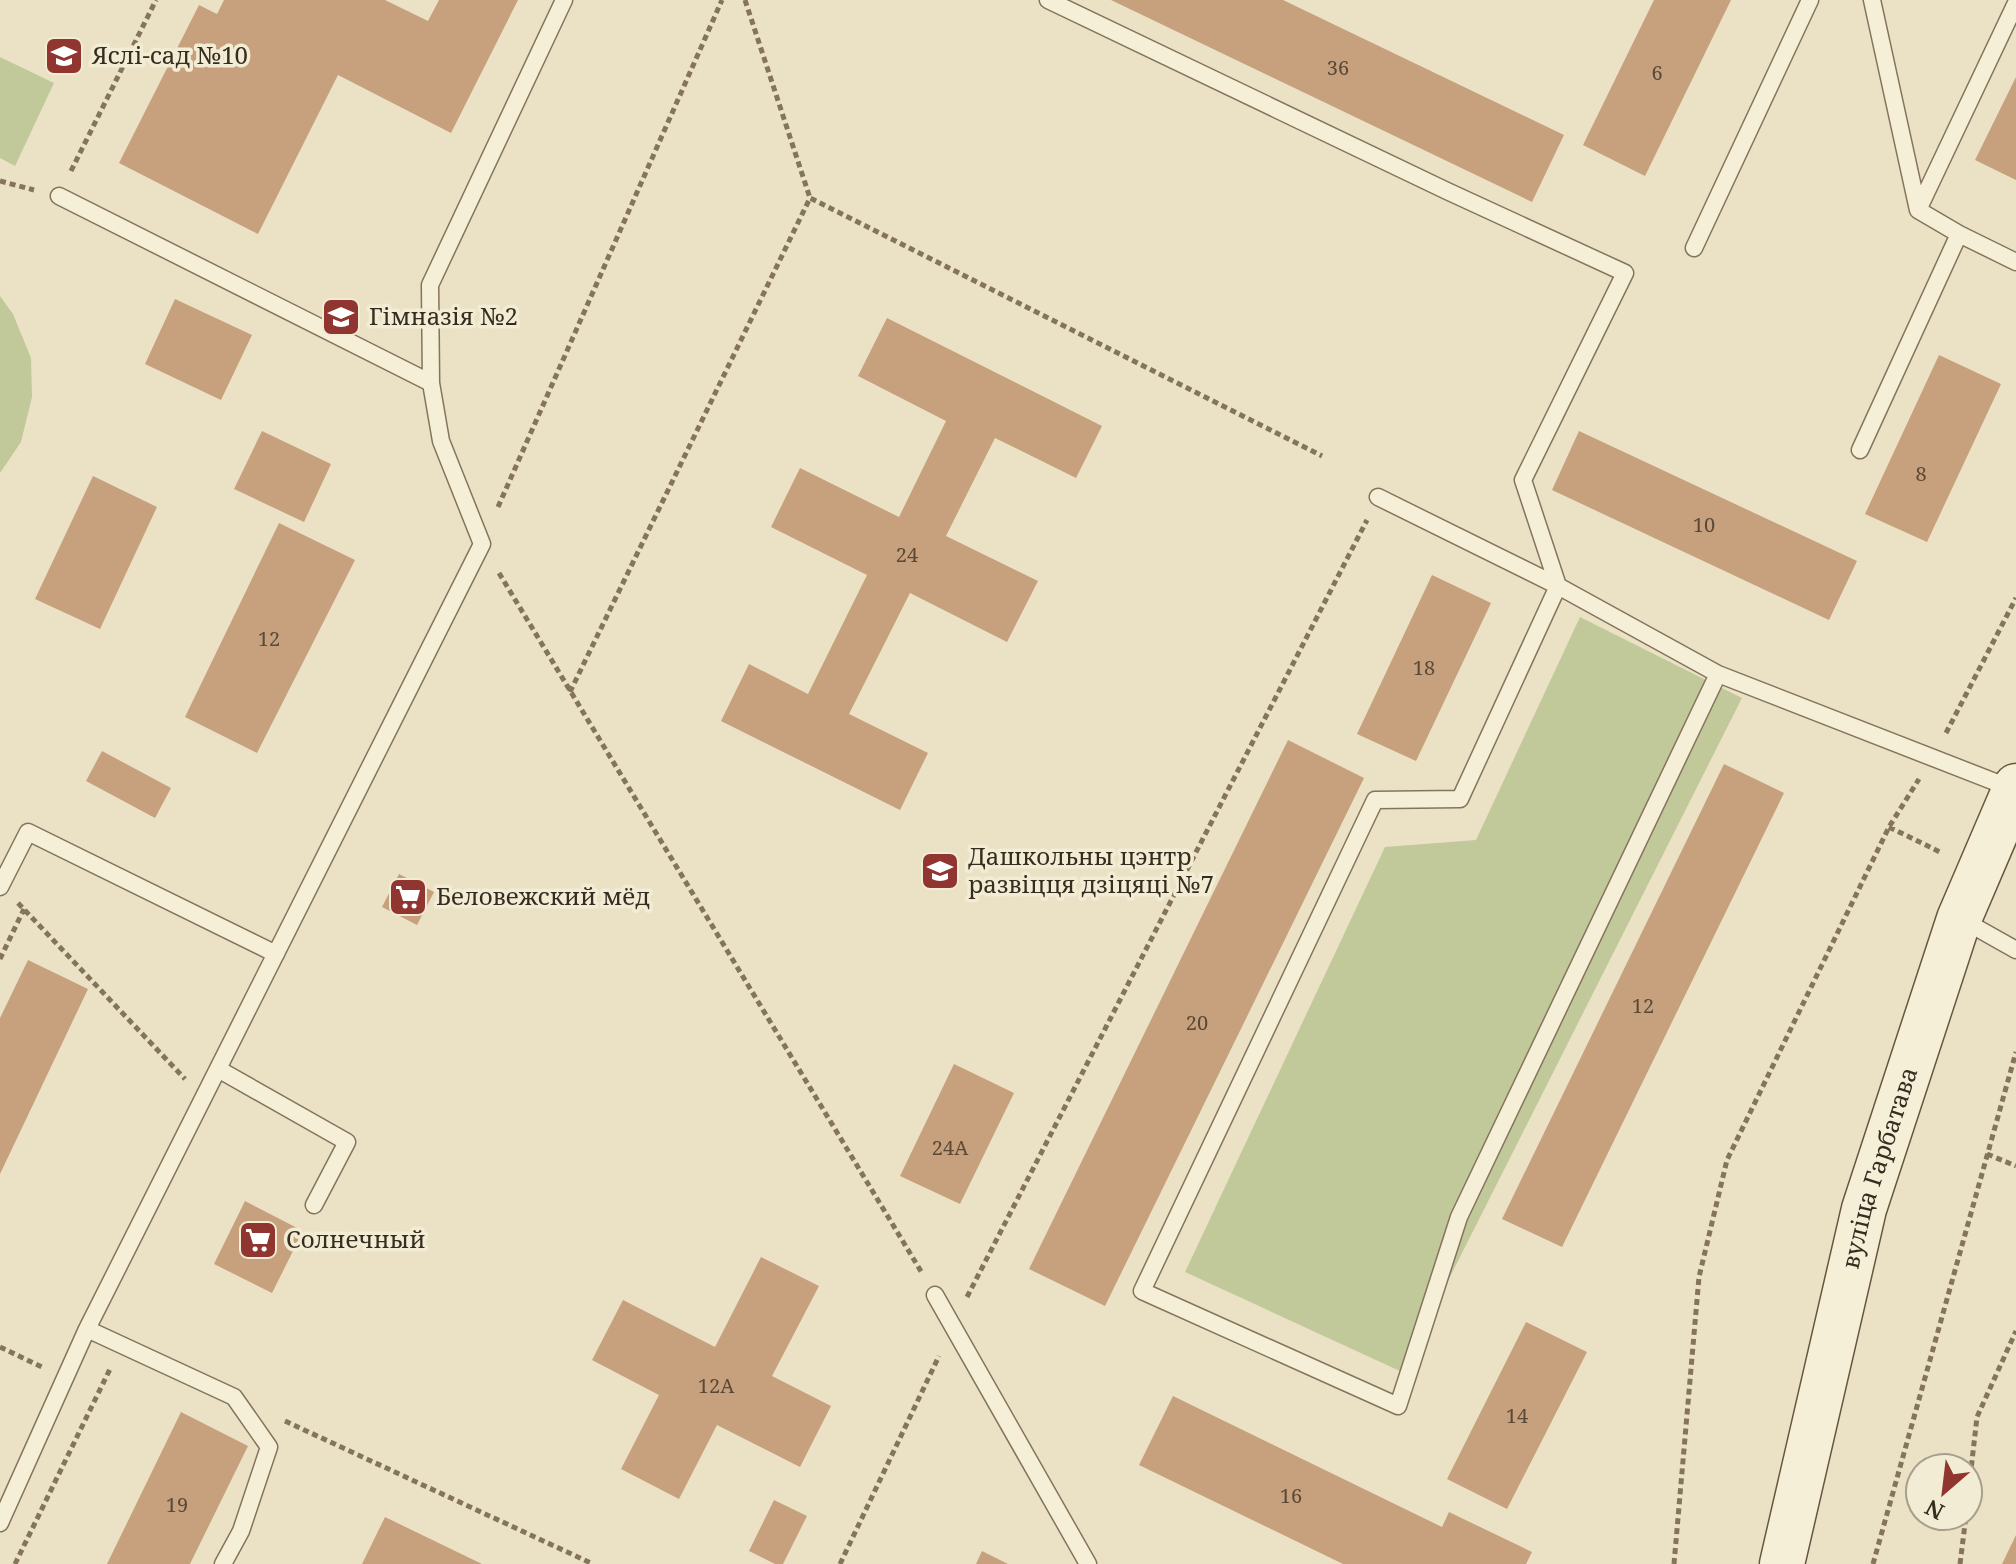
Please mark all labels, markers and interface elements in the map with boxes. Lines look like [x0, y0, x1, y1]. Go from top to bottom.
school or university icon: Яслі-сад №10 [43, 35, 85, 77]
place label: Яслі-сад №10 [91, 38, 248, 71]
house number: 36 [1327, 54, 1349, 81]
house number: 6 [1651, 59, 1663, 86]
school or university icon: Гімназія №2 [320, 296, 362, 338]
place label: Гімназія №2 [369, 299, 518, 332]
house number: 8 [1915, 460, 1927, 487]
house number: 10 [1693, 511, 1715, 538]
house number: 24 [896, 541, 918, 568]
house number: 12 [258, 625, 280, 652]
house number: 18 [1413, 654, 1435, 681]
place label: Дашкольны цэнтр развіцця дзіцяці №7 [968, 839, 1214, 900]
school or university icon: Дашкольны цэнтр развіцця дзіцяці №7 [919, 850, 961, 892]
supermarket icon: Беловежский мёд [387, 876, 429, 918]
place label: Беловежский мёд [436, 879, 650, 912]
house number: 12 [1632, 992, 1654, 1019]
house number: 20 [1186, 1009, 1208, 1036]
street label: вуліца Гарбатава [1833, 1062, 1924, 1272]
house number: 24А [932, 1134, 969, 1161]
supermarket icon: Солнечный [237, 1219, 279, 1261]
place label: Солнечный [286, 1222, 425, 1255]
house number: 12А [698, 1372, 735, 1399]
house number: 14 [1506, 1402, 1528, 1429]
north arrow [1904, 1452, 1984, 1532]
house number: 16 [1280, 1482, 1302, 1509]
house number: 19 [166, 1491, 188, 1518]
text: N [1919, 1493, 1949, 1528]

